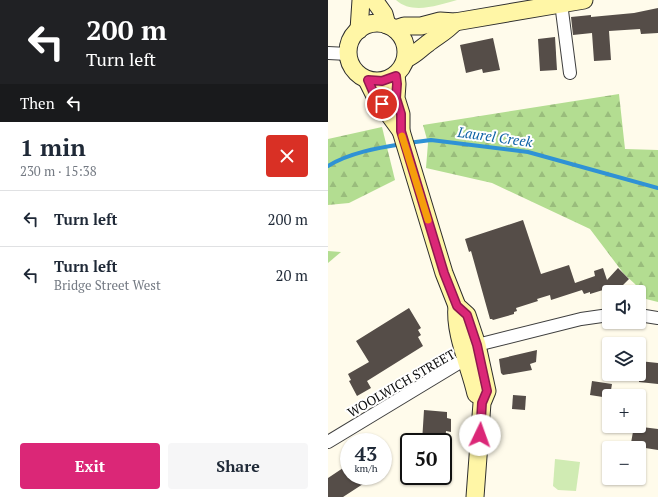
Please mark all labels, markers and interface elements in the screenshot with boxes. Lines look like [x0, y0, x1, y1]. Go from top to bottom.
text: 200 m [86, 11, 167, 48]
icon: left [20, 16, 72, 68]
text: Turn left [86, 47, 156, 71]
pin [365, 87, 399, 121]
icon: left [63, 92, 85, 114]
text: Then [20, 93, 55, 113]
icon: arrive [371, 93, 393, 115]
water label: Laurel Creek [455, 122, 534, 151]
text: 1 min [20, 131, 86, 163]
button: close [266, 135, 308, 177]
text: 230 m · 15:38 [20, 162, 97, 180]
icon: left [20, 208, 42, 230]
text: Turn left [54, 209, 118, 229]
text: 200 m [267, 209, 308, 229]
text: Turn left [54, 256, 118, 276]
icon: left [20, 264, 42, 286]
text: 20 m [275, 265, 308, 285]
text: Bridge Street West [54, 276, 161, 294]
map controls [602, 285, 646, 485]
button: sound [602, 285, 646, 329]
button: layers [602, 337, 646, 381]
street label: WOOLWICH STREET [344, 345, 458, 421]
button: + [602, 389, 646, 433]
position arrow [459, 414, 501, 456]
speed limit sign: 50 [400, 433, 452, 485]
text: 43 [355, 440, 377, 467]
button: − [602, 441, 646, 485]
button: Exit [20, 443, 160, 489]
button: Share [168, 443, 308, 489]
text: km/h [354, 462, 378, 475]

